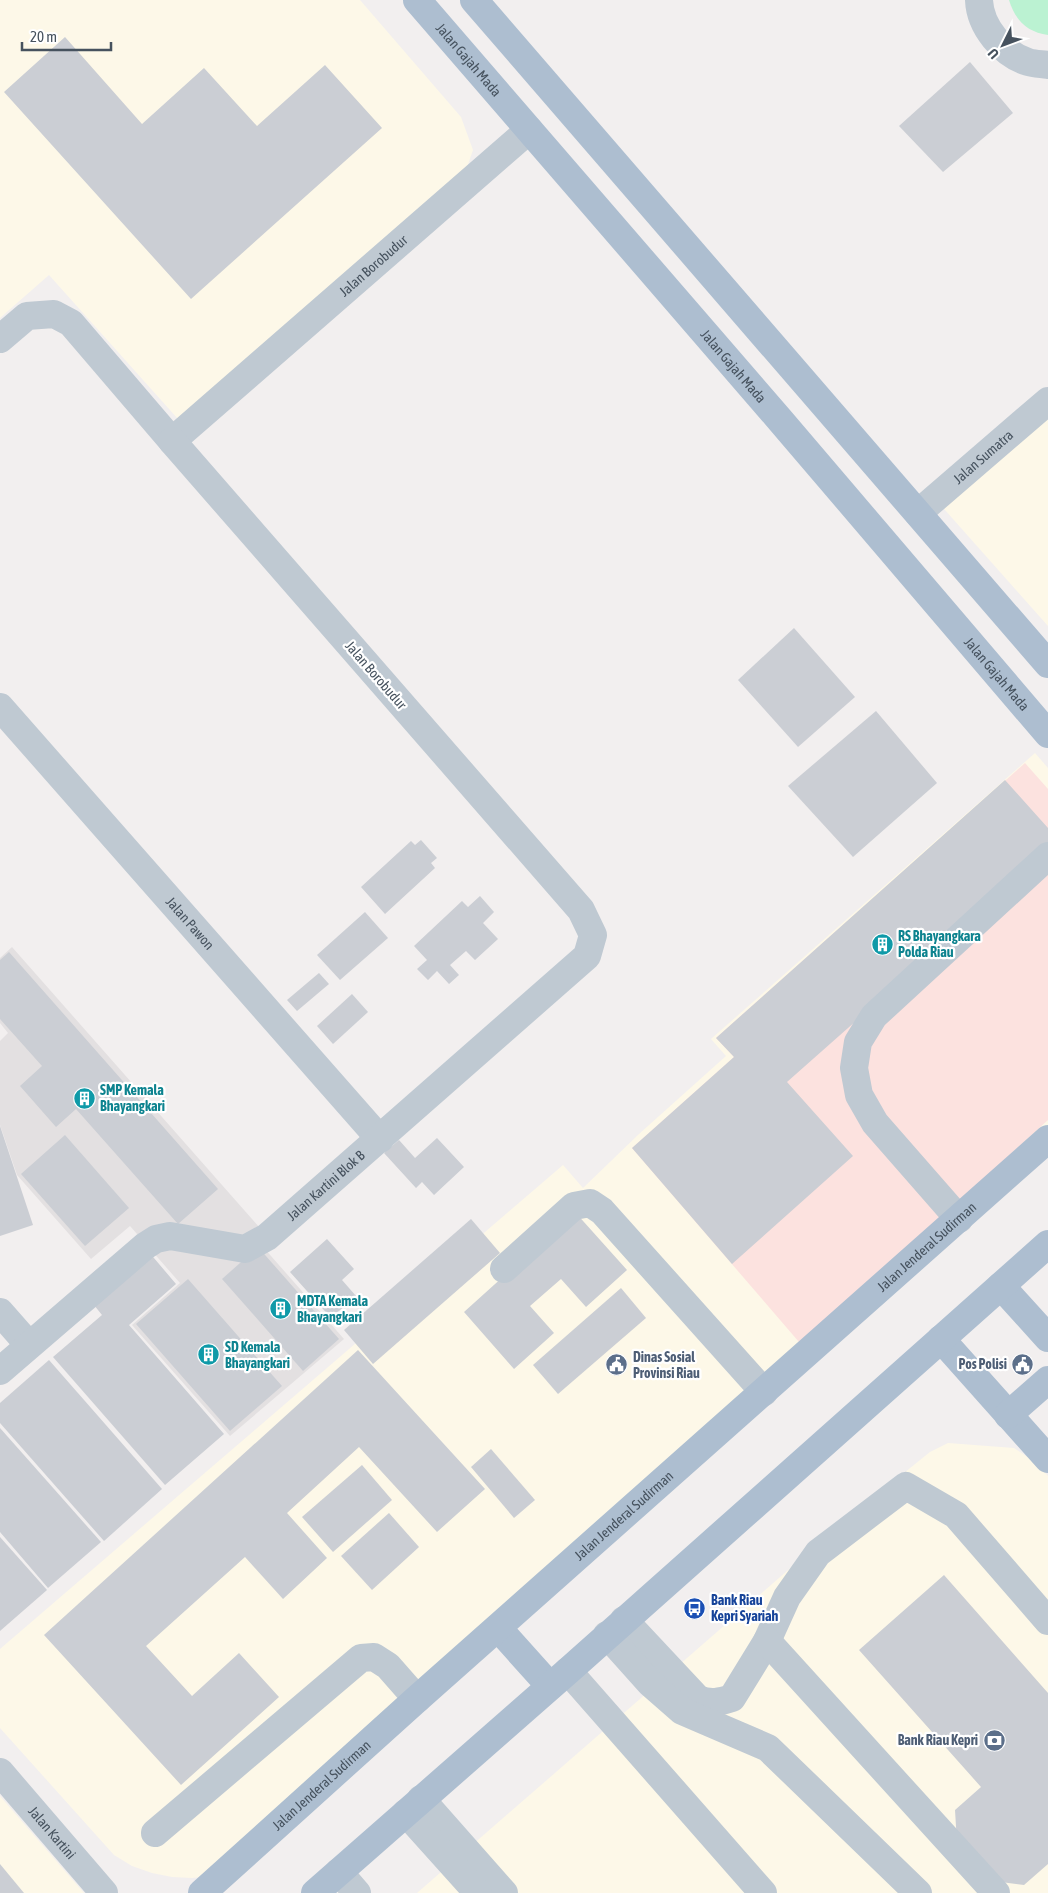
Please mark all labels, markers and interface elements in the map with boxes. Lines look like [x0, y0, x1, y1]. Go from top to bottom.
scale bar [22, 20, 111, 52]
street label: Jalan Gajah Mada [433, 20, 505, 100]
north arrow [978, 20, 1028, 70]
text: 20 m [30, 28, 57, 45]
text: U [985, 45, 1002, 62]
street label: Jalan Borobudur [336, 231, 411, 300]
street label: Jalan Gajah Mada [698, 326, 769, 406]
street label: Jalan Sumatra [950, 427, 1016, 487]
street label: Jalan Gajah Mada [961, 634, 1033, 714]
street label: Jalan Borobudur [342, 638, 410, 713]
street label: Jalan Pawon [163, 894, 218, 953]
place label: RS Bhayangkara Polda Riau [898, 928, 981, 960]
building icon: RS Bhayangkara Polda Riau [870, 932, 894, 956]
place label: SMP Kemala Bhayangkari [100, 1082, 165, 1114]
building icon: SMP Kemala Bhayangkari [72, 1086, 96, 1110]
street label: Jalan Kartini Blok B [284, 1147, 368, 1224]
street label: Jalan Jenderal Sudirman [874, 1199, 979, 1295]
place label: MDTA Kemala Bhayangkari [297, 1293, 369, 1325]
building icon: MDTA Kemala Bhayangkari [269, 1297, 293, 1321]
place label: SD Kemala Bhayangkari [225, 1339, 290, 1371]
building icon: SD Kemala Bhayangkari [197, 1343, 221, 1367]
place label: Dinas Sosial Provinsi Riau [633, 1349, 700, 1381]
public building icon: Pos Polisi [1011, 1352, 1035, 1376]
public building icon: Dinas Sosial Provinsi Riau [605, 1353, 629, 1377]
place label: Pos Polisi [958, 1356, 1007, 1372]
street label: Jalan Jenderal Sudirman [571, 1467, 676, 1564]
place label: Bank Riau Kepri Syariah [711, 1592, 779, 1624]
bus stop icon: Bank Riau Kepri Syariah [683, 1596, 707, 1620]
bank icon: Bank Riau Kepri [982, 1728, 1006, 1752]
place label: Bank Riau Kepri [898, 1732, 978, 1748]
street label: Jalan Jenderal Sudirman [269, 1737, 374, 1834]
street label: Jalan Kartini [25, 1803, 79, 1862]

